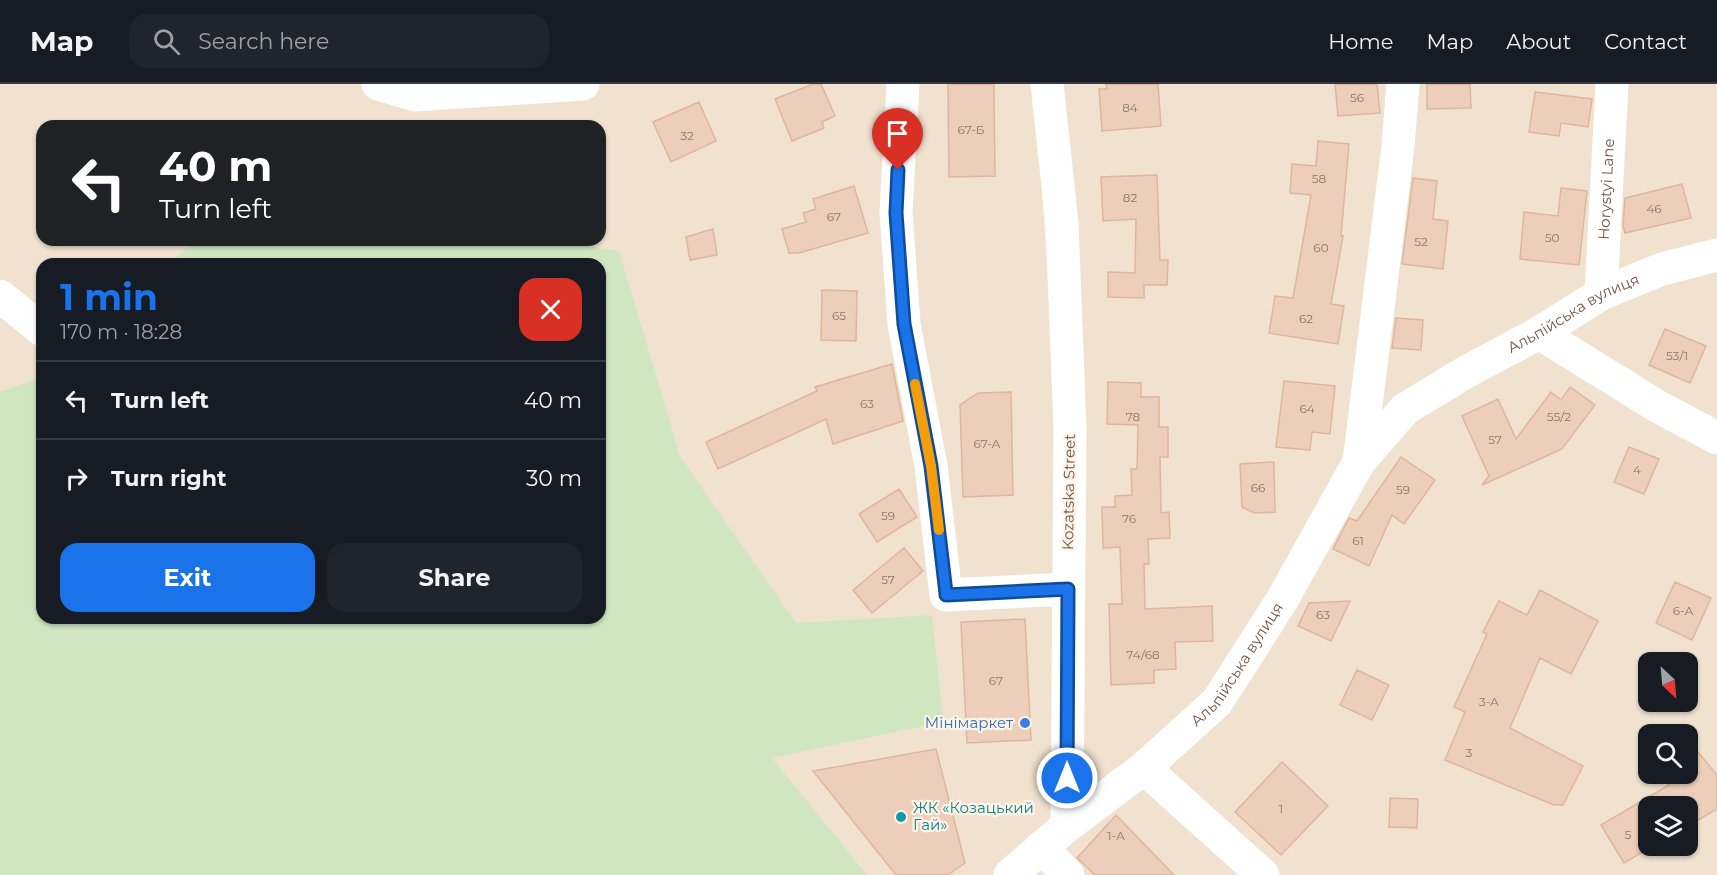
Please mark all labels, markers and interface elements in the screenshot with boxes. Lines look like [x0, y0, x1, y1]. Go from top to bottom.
search box [129, 14, 549, 68]
text: Map [30, 24, 93, 58]
icon: search [150, 25, 183, 58]
text: Search here [198, 28, 329, 55]
text: Home [1328, 29, 1393, 54]
text: Map [1426, 29, 1473, 54]
text: About [1506, 29, 1571, 54]
text: Contact [1604, 29, 1687, 54]
house number: 56 [1350, 90, 1364, 105]
house number: 84 [1122, 100, 1138, 115]
pin [872, 108, 923, 170]
icon: arrive [881, 117, 914, 150]
house number: 67-Б [958, 122, 985, 137]
house number: 32 [680, 128, 694, 143]
street label: Horystyi Lane [1594, 138, 1618, 240]
text: 40 m [159, 140, 272, 192]
icon: left [60, 144, 138, 222]
house number: 58 [1312, 171, 1327, 186]
house number: 82 [1123, 190, 1137, 205]
text: Turn left [159, 192, 272, 225]
house number: 46 [1646, 201, 1662, 216]
house number: 67 [827, 209, 841, 224]
house number: 50 [1545, 230, 1559, 245]
house number: 52 [1414, 234, 1428, 249]
house number: 60 [1313, 240, 1329, 255]
street label: Альпійська вулиця [1504, 269, 1642, 357]
text: 1 min [60, 275, 158, 319]
button: close [519, 278, 582, 341]
house number: 65 [832, 308, 846, 323]
house number: 62 [1299, 311, 1313, 326]
text: 170 m · 18:28 [60, 320, 182, 344]
house number: 53/1 [1666, 348, 1688, 363]
icon: left [60, 384, 93, 417]
text: Turn left [111, 387, 209, 414]
text: 40 m [524, 387, 582, 414]
house number: 63 [860, 396, 874, 411]
house number: 64 [1299, 401, 1315, 416]
house number: 78 [1126, 409, 1141, 424]
house number: 55/2 [1547, 409, 1571, 424]
house number: 57 [1488, 432, 1502, 447]
street label: Kozatska Street [1058, 434, 1079, 550]
house number: 67-А [973, 436, 1001, 451]
icon: right [60, 462, 93, 495]
house number: 4 [1633, 462, 1641, 477]
text: Turn right [111, 465, 226, 492]
text: 30 m [526, 465, 582, 492]
house number: 66 [1251, 480, 1265, 495]
house number: 59 [1396, 482, 1410, 497]
house number: 59 [881, 508, 895, 523]
house number: 76 [1122, 511, 1136, 526]
house number: 61 [1352, 533, 1364, 548]
button: Exit [60, 543, 315, 612]
button: Share [327, 543, 582, 612]
house number: 57 [881, 572, 895, 587]
street label: Альпійська вулиця [1187, 599, 1287, 730]
house number: 6-А [1673, 603, 1693, 618]
house number: 63 [1316, 607, 1330, 622]
house number: 74/68 [1126, 647, 1160, 662]
north arrow [1638, 652, 1698, 712]
map controls [1638, 652, 1698, 856]
house number: 67 [989, 673, 1003, 688]
house number: 3-А [1479, 694, 1499, 709]
place label: Мінімаркет [925, 713, 1014, 732]
marker: Мінімаркет [1018, 716, 1032, 730]
button: search [1638, 724, 1698, 784]
house number: 3 [1466, 745, 1473, 760]
position arrow [1035, 746, 1099, 810]
button: layers [1638, 796, 1698, 856]
place label: ЖК «Козацький Гай» [913, 798, 1034, 834]
house number: 1 [1279, 801, 1283, 816]
marker: ЖК «Козацький Гай» [894, 810, 908, 824]
house number: 5 [1625, 827, 1632, 842]
house number: 1-А [1107, 828, 1125, 843]

